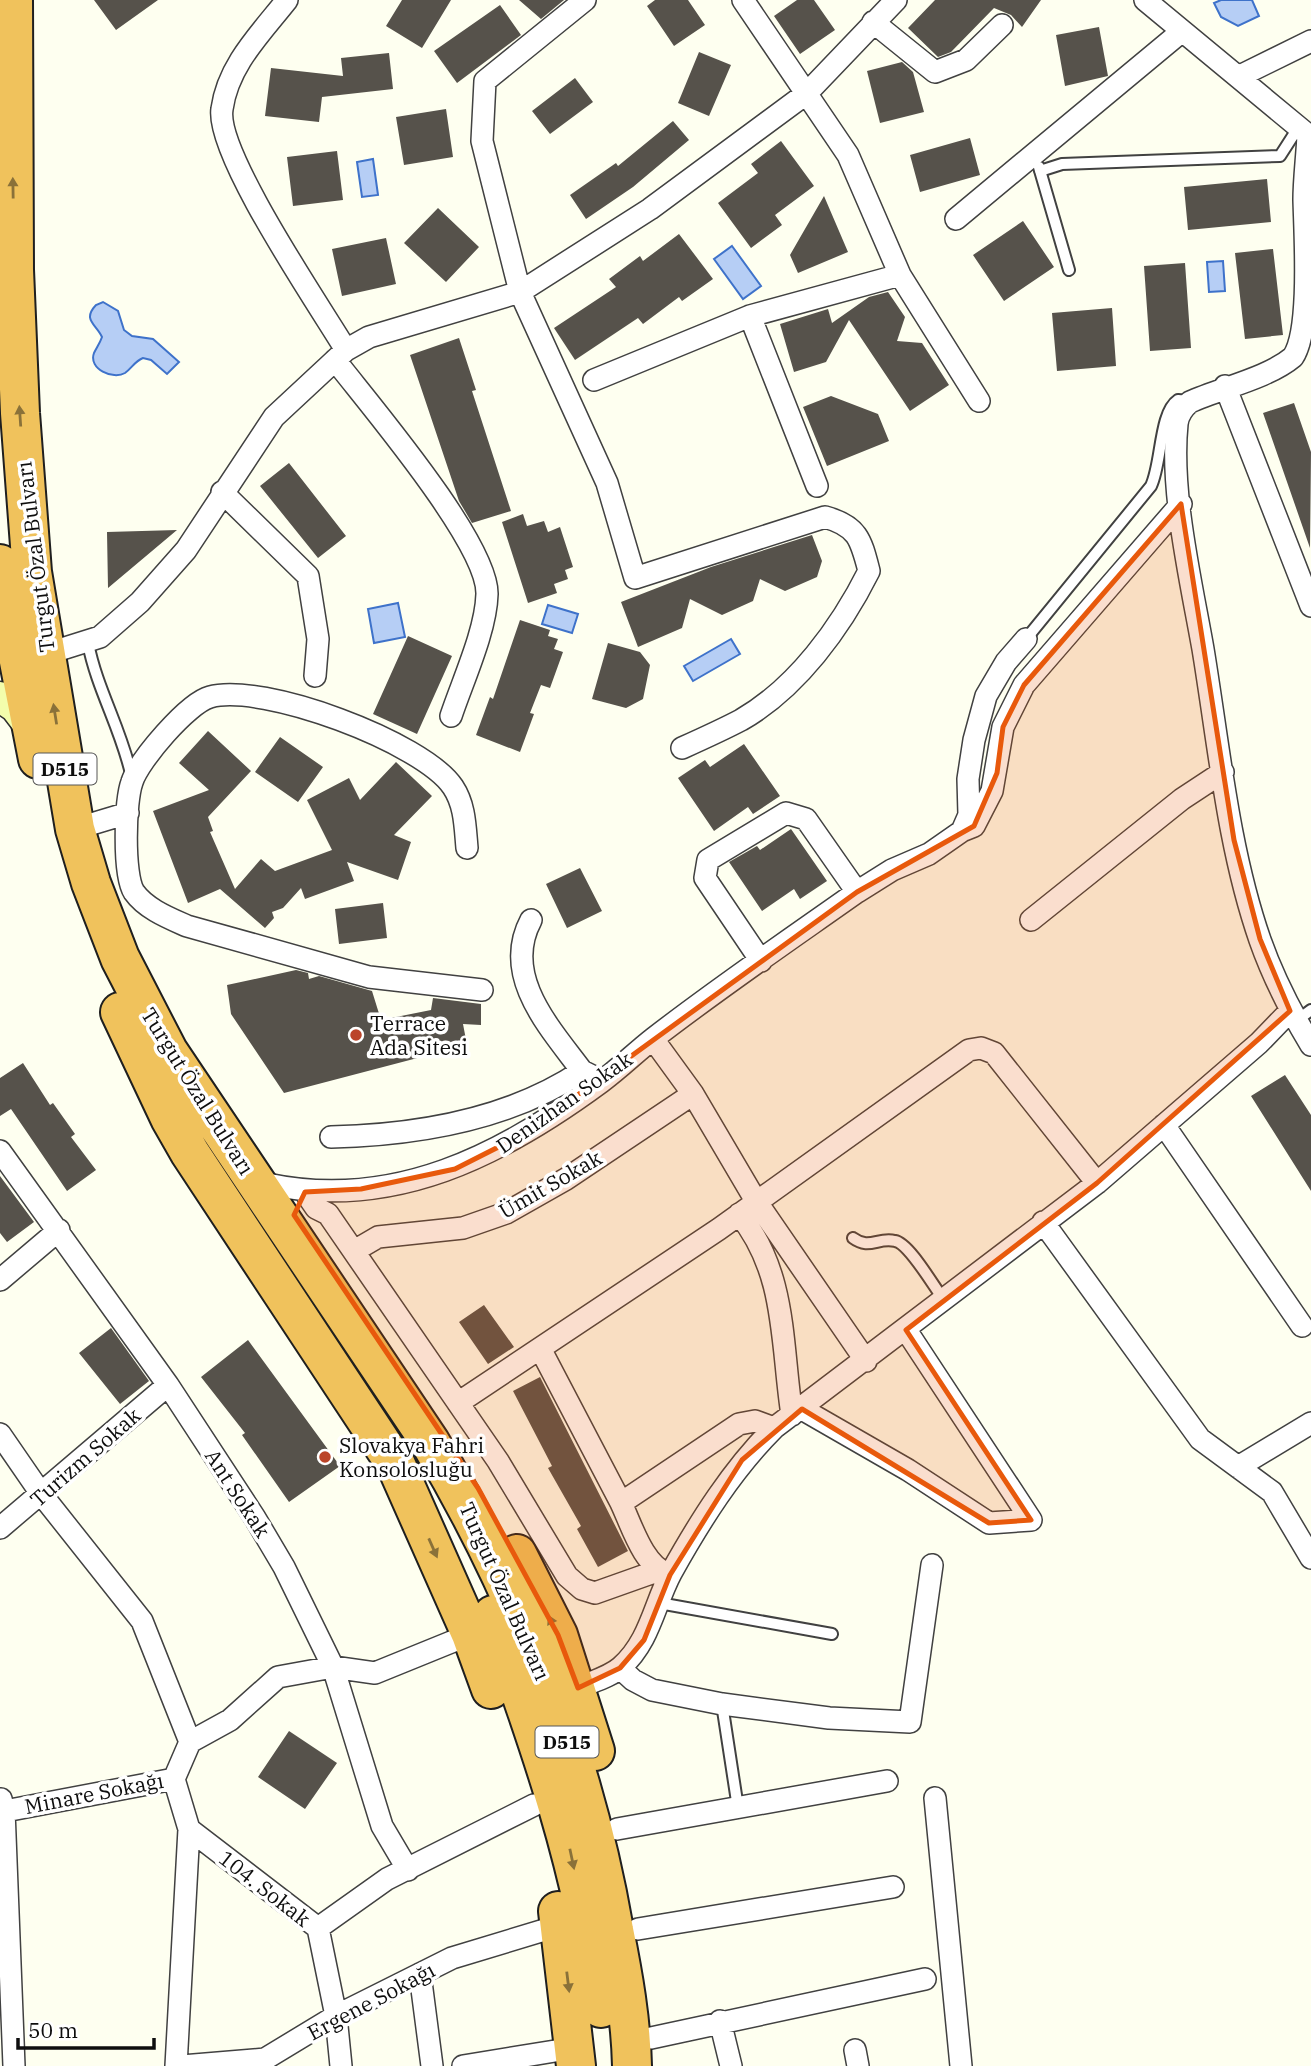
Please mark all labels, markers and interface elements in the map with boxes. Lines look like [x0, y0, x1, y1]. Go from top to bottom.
one-way arrow [7, 177, 19, 199]
one-way arrow [14, 405, 25, 427]
street label: Turgut Özal Bulvarı [9, 460, 61, 654]
one-way arrow [49, 703, 60, 725]
road number: D515 [34, 754, 96, 784]
street label: Turgut Özal Bulvarı [135, 1002, 261, 1180]
place label: Terrace Ada Sitesi [370, 1009, 468, 1061]
marker: Terrace Ada Sitesi [348, 1027, 364, 1043]
street label: Denizhan Sokak [491, 1044, 638, 1159]
street label: Ümit Sokak [493, 1143, 607, 1225]
street label: Turizm Sokak [24, 1401, 147, 1513]
place label: Slovakya Fahri Konsolosluğu [339, 1431, 484, 1483]
street label: Ant Sokak [199, 1443, 277, 1543]
marker: Slovakya Fahri Konsolosluğu [317, 1449, 333, 1465]
street label: Turgut Özal Bulvarı [453, 1498, 557, 1684]
one-way arrow [428, 1537, 439, 1558]
one-way arrow [548, 1615, 559, 1635]
road number: D515 [536, 1726, 598, 1758]
street label: Minare Sokağı [22, 1766, 166, 1820]
street label: 104. Sokak [214, 1844, 317, 1933]
one-way arrow [566, 1848, 577, 1870]
street label: Ergene Sokağı [302, 1956, 440, 2046]
one-way arrow [562, 1971, 573, 1993]
scale bar [18, 2007, 154, 2050]
text: 50 m [28, 2016, 78, 2044]

